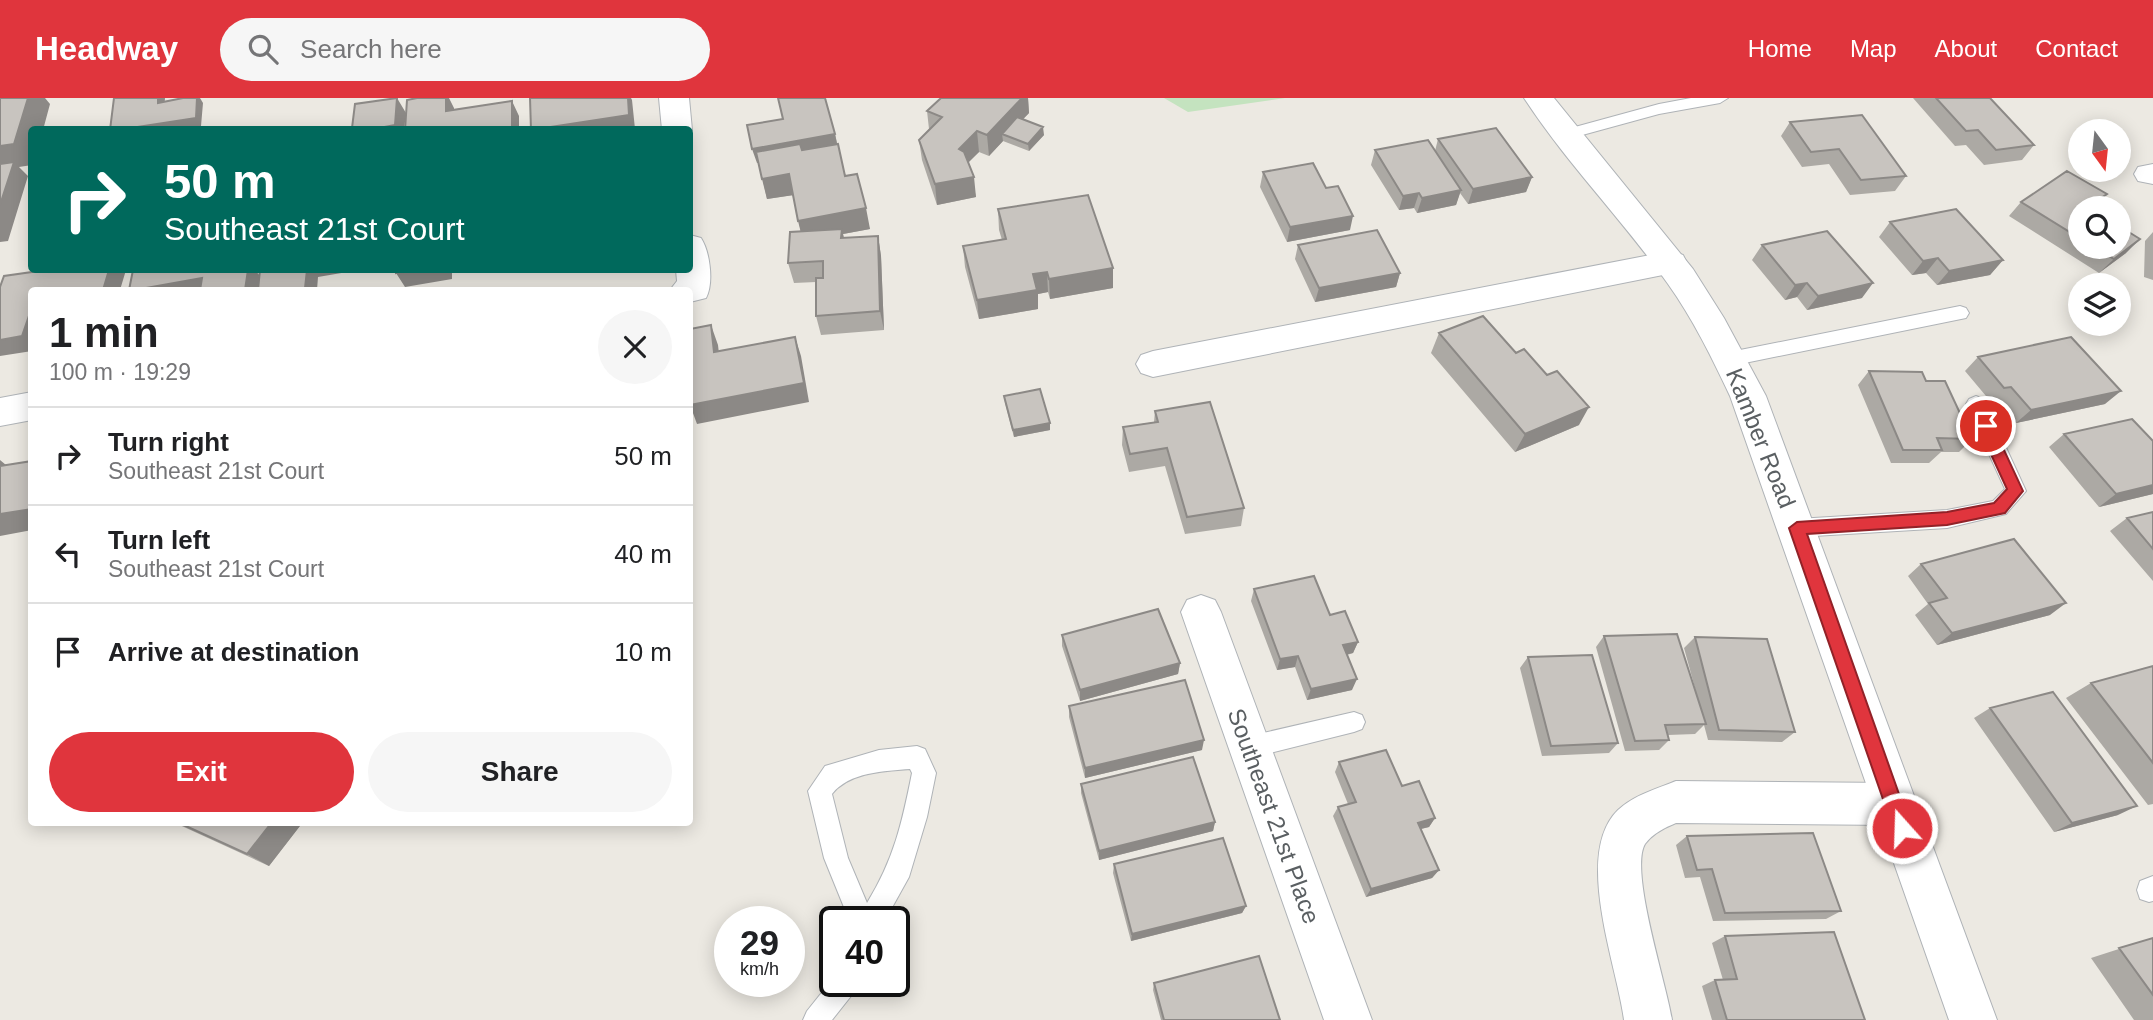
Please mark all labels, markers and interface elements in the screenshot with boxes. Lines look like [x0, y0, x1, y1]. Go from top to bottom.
search box [220, 18, 710, 81]
text: Headway [35, 30, 178, 67]
icon: search [244, 30, 282, 68]
text: Search here [300, 34, 442, 64]
text: Home [1748, 35, 1812, 62]
text: Map [1850, 35, 1897, 62]
text: About [1935, 35, 1997, 62]
text: Contact [2035, 35, 2118, 62]
north arrow [2068, 119, 2132, 182]
map controls [2068, 119, 2131, 336]
icon: right [49, 154, 140, 245]
text: 50 m [164, 154, 276, 208]
button: search [2068, 196, 2131, 259]
text: Southeast 21st Court [164, 211, 465, 247]
button: layers [2068, 273, 2131, 336]
text: 1 min [49, 309, 159, 356]
button: close [598, 310, 672, 384]
text: 100 m · 19:29 [49, 359, 191, 385]
street label: Kamber Road [1721, 364, 1801, 512]
pin [1956, 396, 2016, 456]
icon: arrive [1967, 407, 2005, 445]
text: Turn right [108, 427, 229, 457]
icon: right [49, 437, 87, 475]
text: 50 m [614, 441, 672, 471]
text: Southeast 21st Court [108, 458, 324, 484]
text: Turn left [108, 525, 210, 555]
icon: left [49, 535, 87, 573]
text: 40 m [614, 539, 672, 569]
text: Southeast 21st Court [108, 556, 324, 582]
icon: arrive [49, 633, 87, 671]
text: Arrive at destination [108, 637, 359, 667]
text: 10 m [614, 637, 672, 667]
street label: Southeast 21st Place [1223, 705, 1325, 927]
button: Exit [49, 732, 354, 812]
button: Share [368, 732, 672, 812]
position arrow [1865, 791, 1939, 865]
speed limit sign: 40 [819, 906, 910, 997]
text: 29 [740, 923, 779, 962]
text: km/h [740, 959, 779, 979]

